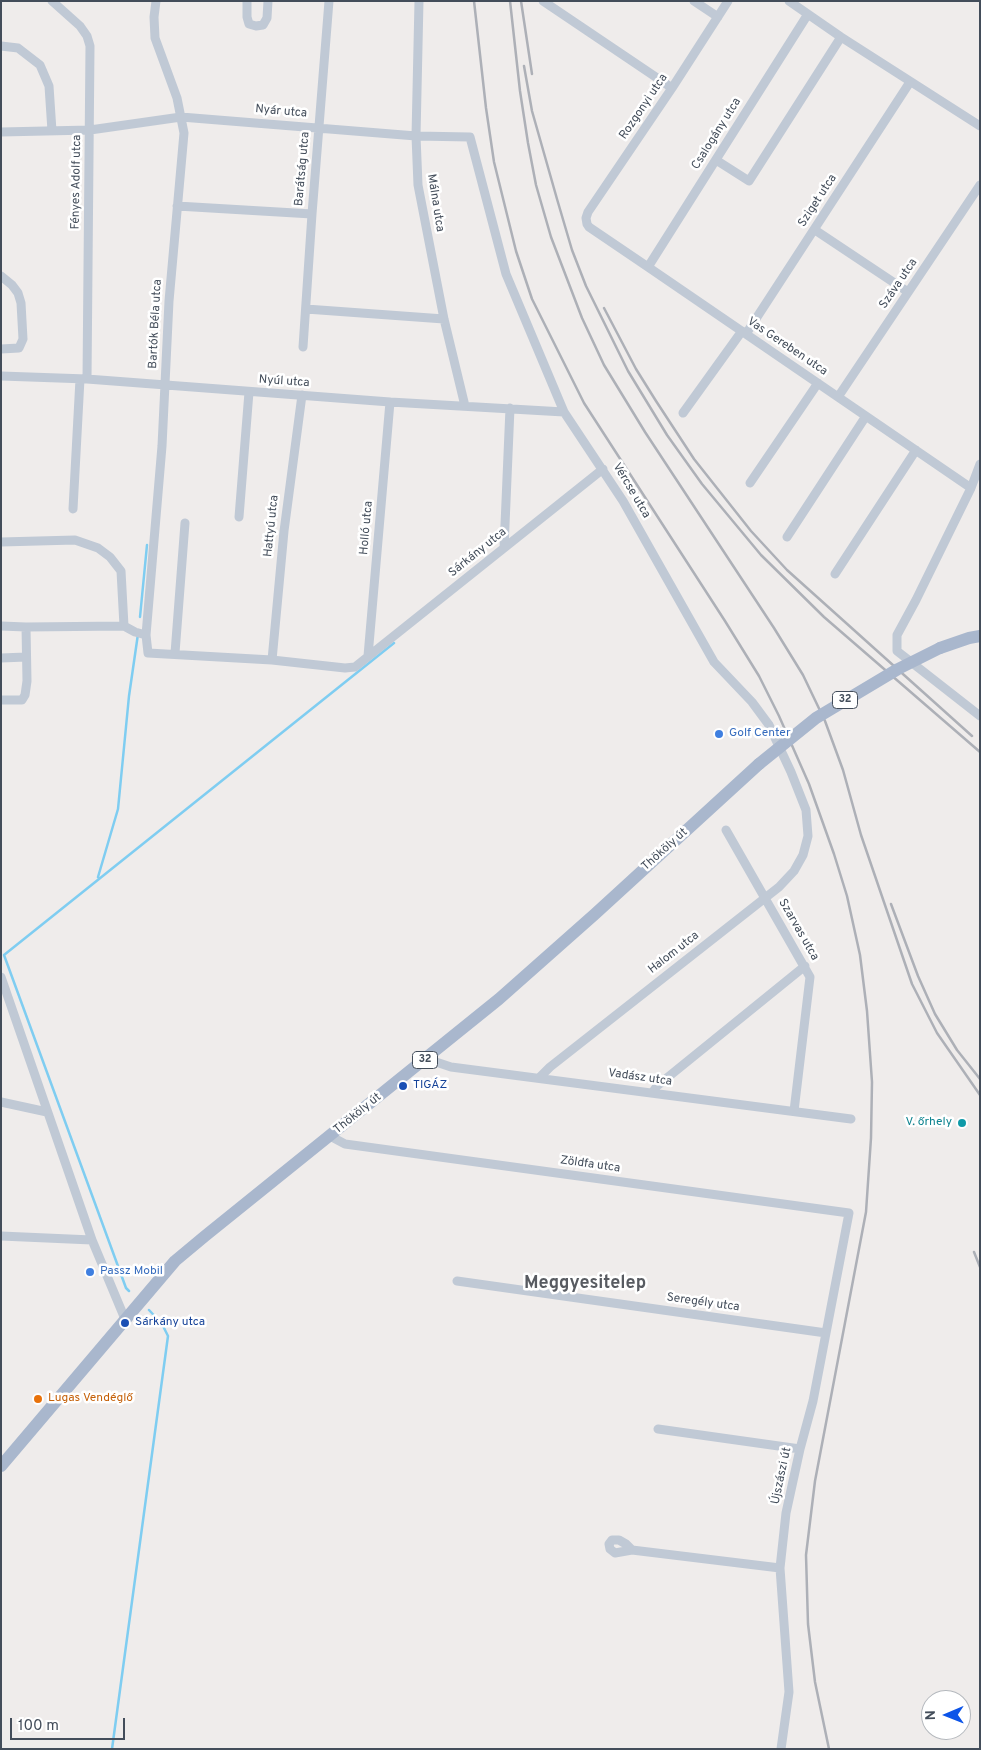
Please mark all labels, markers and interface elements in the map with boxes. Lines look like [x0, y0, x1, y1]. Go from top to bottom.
street label: Rozgonyi utca [617, 72, 671, 142]
street label: Csalogány utca [689, 95, 745, 173]
street label: Nyár utca [254, 103, 308, 121]
street label: Barátság utca [293, 131, 313, 207]
street label: Fényes Adolf utca [69, 134, 85, 230]
street label: Sziget utca [796, 172, 840, 230]
street label: Málna utca [423, 173, 447, 233]
street label: Száva utca [877, 256, 921, 312]
street label: Bartók Béla utca [146, 279, 166, 369]
street label: Vas Gereben utca [744, 315, 830, 379]
street label: Nyúl utca [258, 373, 310, 391]
street label: Vércse utca [609, 461, 653, 521]
street label: Hattyú utca [262, 494, 282, 558]
street label: Holló utca [357, 500, 377, 556]
street label: Sárkány utca [446, 525, 510, 581]
road number: 32 [832, 692, 858, 708]
place label: Golf Center [729, 727, 791, 741]
marker: Golf Center [713, 728, 725, 740]
street label: Thököly út [639, 826, 691, 874]
street label: Szarvas utca [775, 897, 821, 963]
street label: Halom utca [646, 929, 702, 977]
road number: 32 [412, 1052, 438, 1068]
street label: Vadász utca [607, 1066, 673, 1090]
place label: TIGÁZ [413, 1079, 447, 1093]
marker: TIGÁZ [397, 1080, 409, 1092]
street label: Thököly út [331, 1090, 385, 1138]
place label: V. őrhely [906, 1116, 952, 1130]
marker: V. őrhely [956, 1117, 968, 1129]
street label: Zöldfa utca [559, 1154, 621, 1176]
place label: Passz Mobil [100, 1265, 163, 1279]
marker: Passz Mobil [84, 1266, 96, 1278]
district label: Meggyesitelep [524, 1273, 646, 1295]
street label: Seregély utca [666, 1291, 740, 1315]
place label: Sárkány utca [135, 1316, 205, 1330]
marker: Sárkány utca [119, 1317, 131, 1329]
place label: Lugas Vendéglő [48, 1392, 133, 1406]
marker: Lugas Vendéglő [32, 1393, 44, 1405]
street label: Újszászi út [769, 1446, 795, 1506]
north arrow [921, 1690, 971, 1740]
scale bar [12, 1708, 128, 1740]
text: N [923, 1710, 940, 1720]
text: 100 m [18, 1717, 59, 1736]

